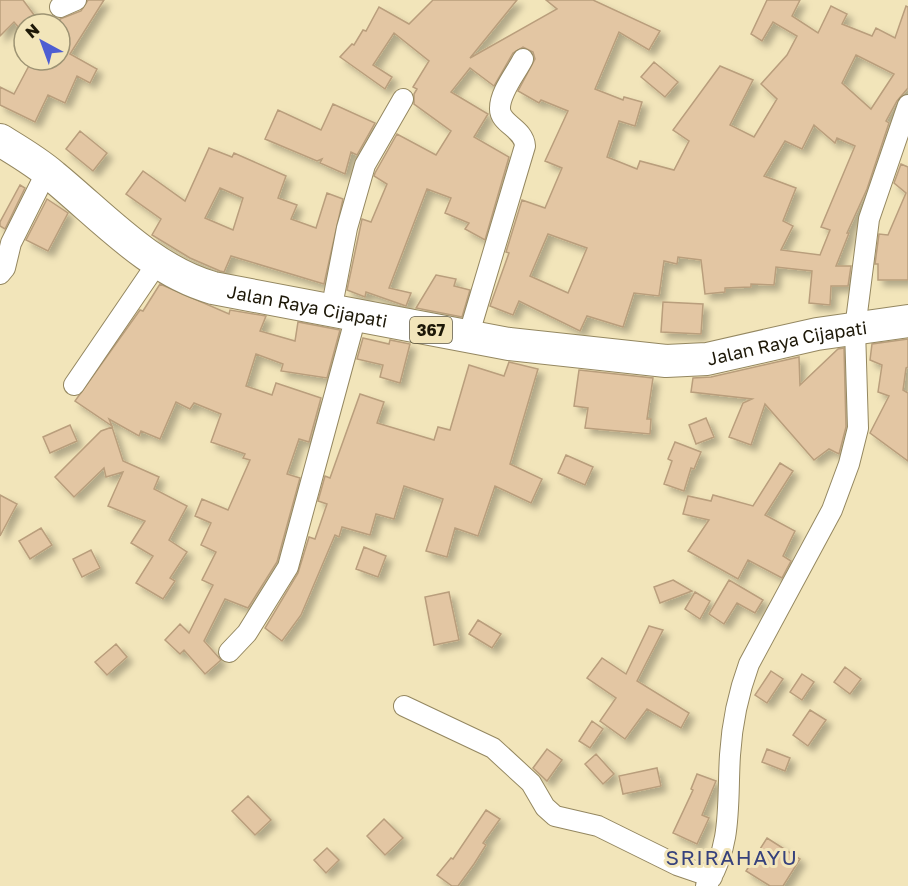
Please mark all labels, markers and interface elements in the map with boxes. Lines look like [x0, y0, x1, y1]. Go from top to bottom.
north arrow [12, 12, 72, 72]
text: N [21, 19, 43, 42]
street label: Jalan Raya Cijapati [225, 280, 389, 332]
street label: Jalan Raya Cijapati [705, 316, 868, 370]
road number: 367 [410, 317, 452, 343]
district label: SRIRAHAYU [666, 844, 798, 870]

